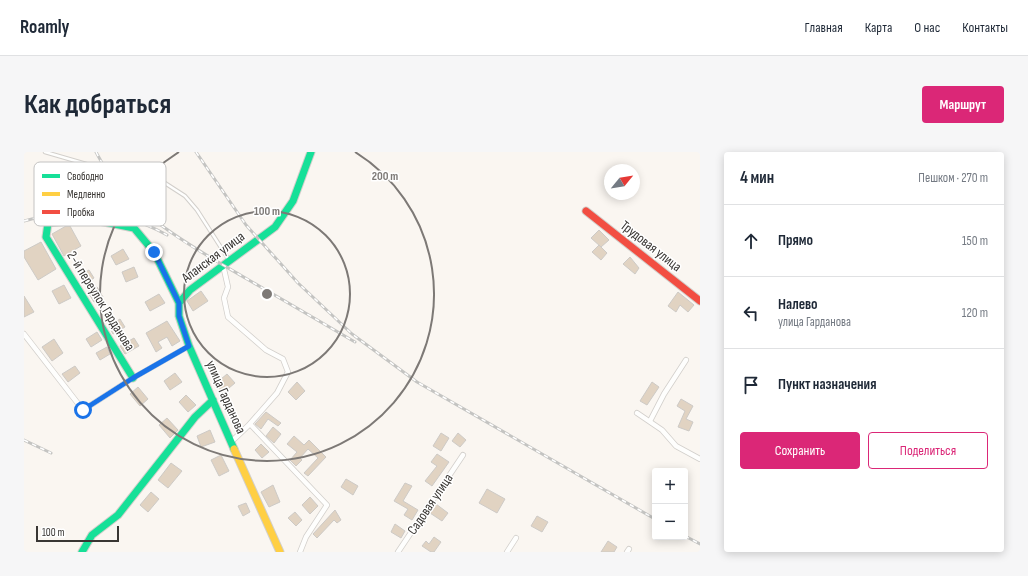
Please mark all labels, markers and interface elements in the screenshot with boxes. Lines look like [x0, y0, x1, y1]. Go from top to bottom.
text: Roamly [20, 16, 70, 39]
text: Главная [805, 19, 843, 36]
text: Карта [865, 19, 892, 36]
text: О нас [914, 19, 940, 36]
text: Контакты [962, 19, 1008, 36]
button: Маршрут [922, 86, 1004, 123]
text: Как добраться [24, 88, 171, 121]
legend [34, 162, 166, 226]
north arrow [604, 164, 640, 200]
text: 4 мин [740, 168, 774, 188]
text: 200 m [372, 169, 398, 184]
text: Свободно [67, 170, 104, 183]
text: Пешком · 270 m [918, 170, 988, 186]
text: Медленно [67, 188, 106, 201]
text: 100 m [254, 204, 280, 219]
text: Пробка [67, 206, 95, 219]
street label: Трудовая улица [617, 217, 685, 275]
street label: Аланская улица [177, 228, 248, 287]
icon: ahead [740, 230, 762, 252]
text: Прямо [778, 231, 813, 250]
text: 150 m [962, 233, 988, 249]
route end [145, 243, 163, 261]
street label: 2-й переулок Гарданова [63, 248, 139, 354]
centre of rings [260, 287, 274, 301]
text: Налево [778, 295, 818, 314]
icon: left [740, 302, 762, 324]
text: 120 m [962, 305, 988, 321]
text: улица Гарданова [778, 314, 851, 330]
street label: улица Гарданова [202, 358, 250, 436]
icon: arrive [740, 374, 762, 396]
text: Пункт назначения [778, 375, 876, 394]
route start [74, 401, 92, 419]
button: Сохранить [740, 432, 860, 469]
button: Поделиться [868, 432, 988, 469]
map controls [652, 468, 688, 540]
button: + [652, 468, 688, 504]
street label: Садовая улица [403, 470, 457, 538]
button: − [652, 504, 688, 540]
scale bar [36, 524, 119, 543]
text: 100 m [42, 526, 64, 539]

